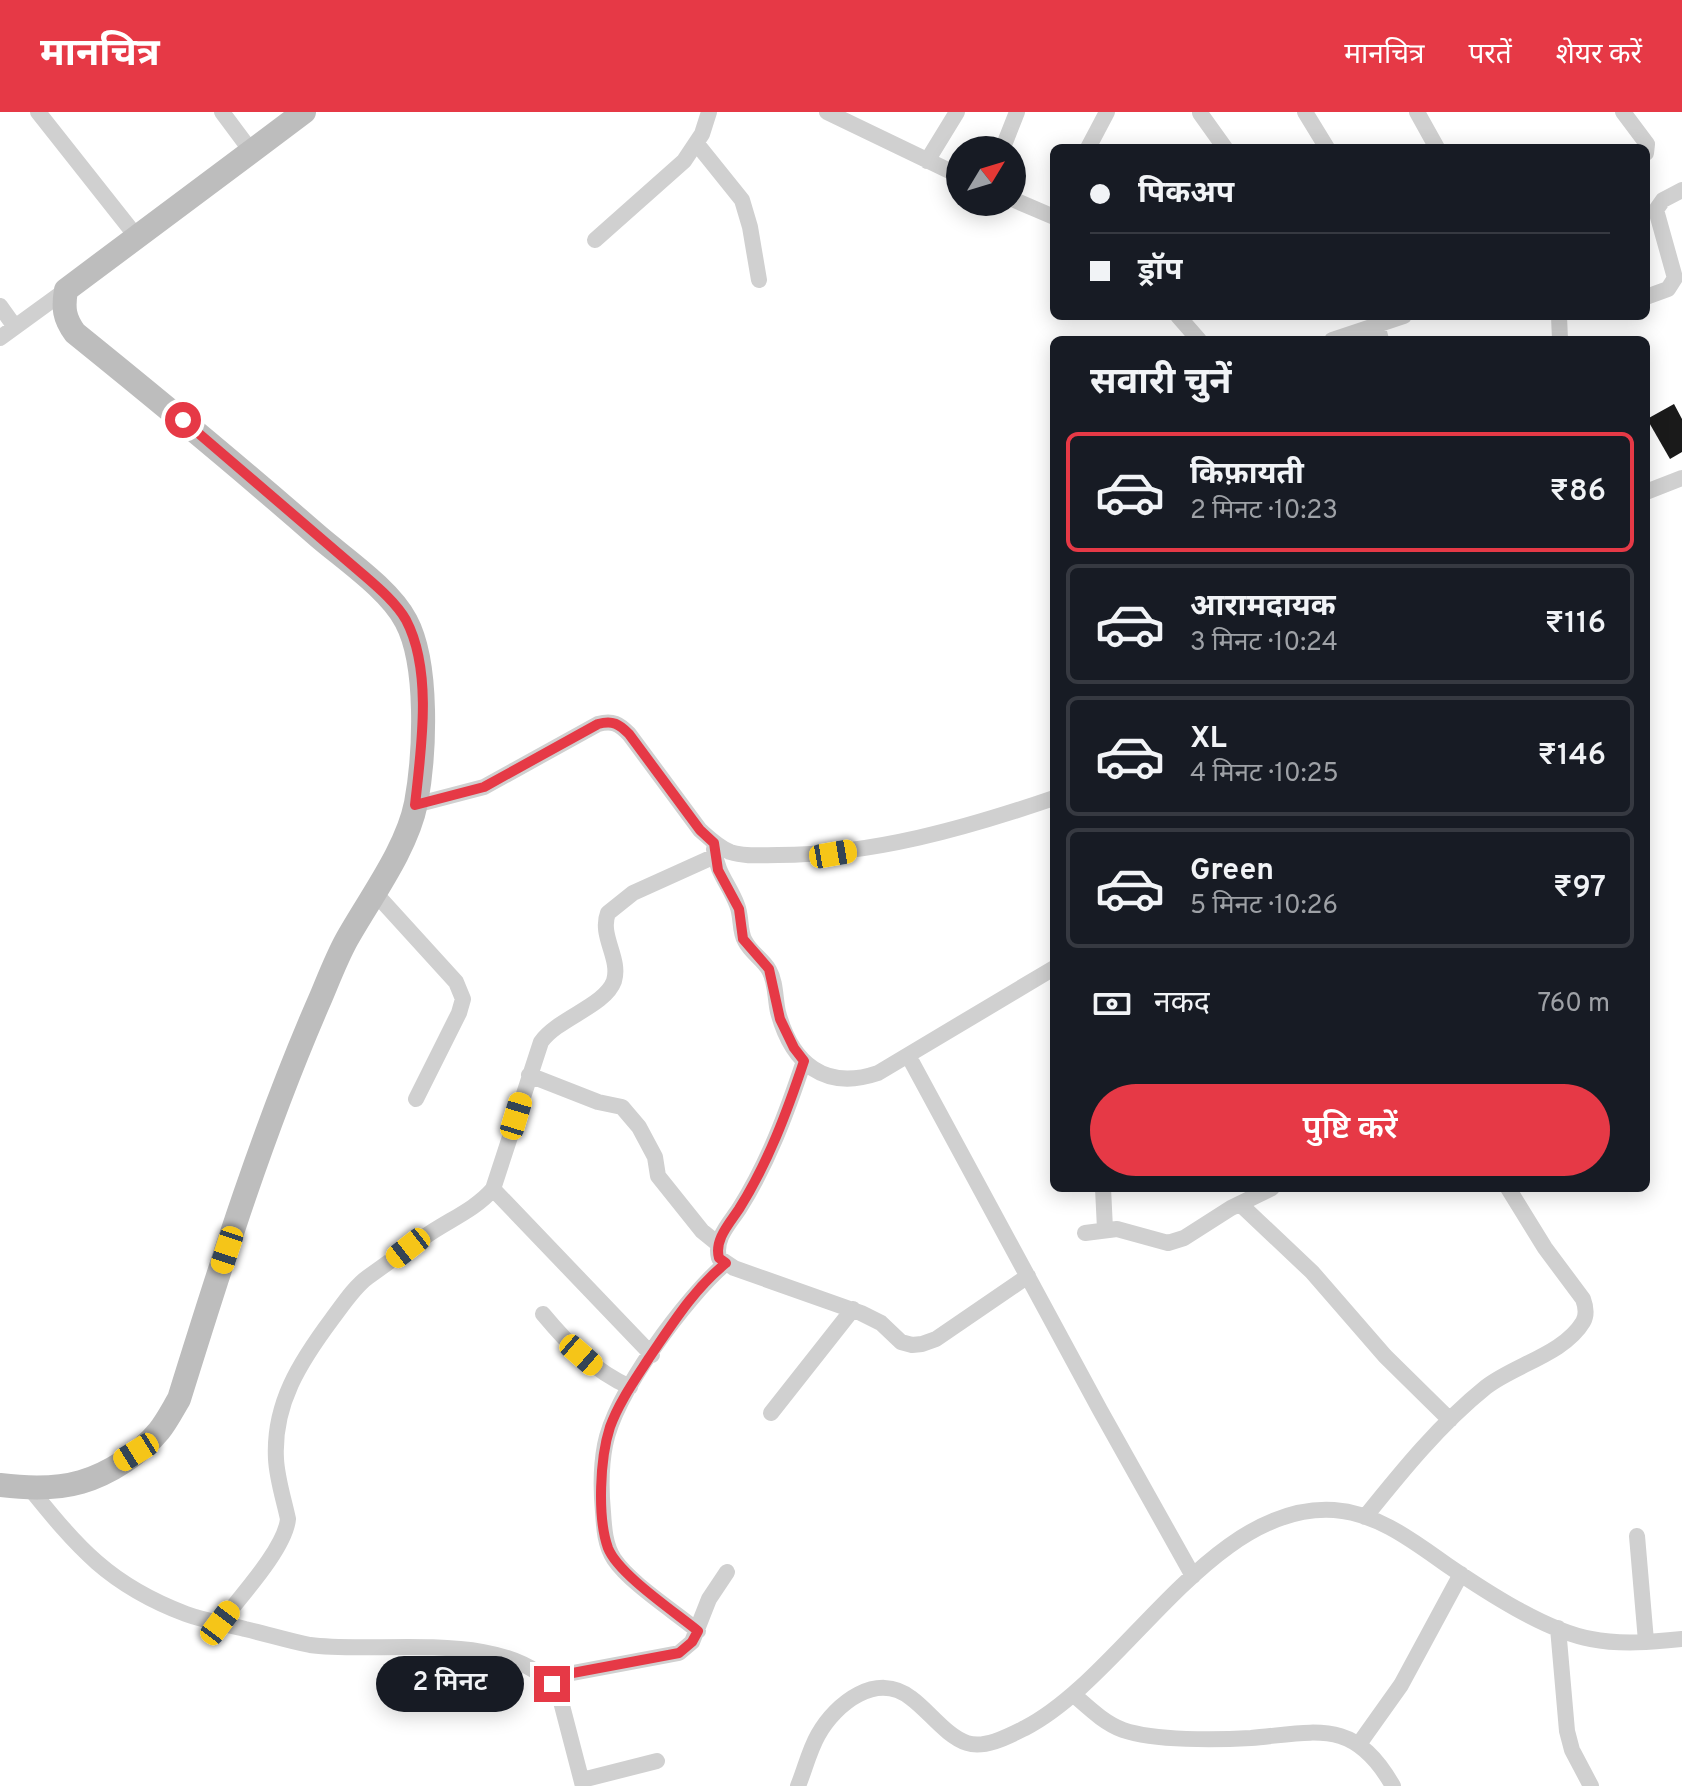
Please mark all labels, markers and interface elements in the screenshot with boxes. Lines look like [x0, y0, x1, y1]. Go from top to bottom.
text: मानचित्र [40, 31, 160, 80]
text: मानचित्र [1344, 38, 1424, 74]
text: परतें [1468, 38, 1512, 74]
text: शेयर करें [1556, 38, 1642, 74]
north arrow [946, 136, 1026, 216]
map controls [946, 136, 1026, 216]
text: पिकअप [1138, 176, 1234, 213]
text: ड्रॉप [1138, 253, 1182, 290]
text: सवारी चुनें [1090, 361, 1231, 407]
route start [165, 402, 201, 438]
icon: car [1094, 456, 1166, 528]
text: किफ़ायती [1190, 457, 1304, 494]
text: ₹86 [1550, 474, 1606, 511]
text: 2 मिनट · 10:23 [1190, 495, 1338, 528]
icon: car [1094, 588, 1166, 660]
text: आरामदायक [1190, 589, 1336, 626]
text: ₹116 [1545, 606, 1606, 643]
text: 3 मिनट · 10:24 [1190, 627, 1338, 660]
icon: car [1094, 720, 1166, 792]
text: XL [1190, 721, 1227, 758]
text: ₹146 [1538, 738, 1606, 775]
text: 4 मिनट · 10:25 [1190, 758, 1339, 791]
car [807, 838, 859, 870]
icon: car [1094, 852, 1166, 924]
text: Green [1190, 853, 1274, 890]
text: ₹97 [1553, 870, 1606, 907]
text: 5 मिनट · 10:26 [1190, 890, 1338, 923]
icon: cash [1090, 982, 1134, 1026]
text: नकद [1154, 986, 1210, 1023]
text: 760 m [1537, 988, 1610, 1021]
button: पुष्टि करें [1090, 1084, 1610, 1176]
car [498, 1090, 534, 1142]
car [208, 1223, 246, 1277]
car [382, 1224, 434, 1272]
car [555, 1330, 607, 1380]
car [109, 1429, 163, 1475]
car [196, 1597, 244, 1649]
callout: 2 मिनट [376, 1656, 524, 1712]
route end [534, 1666, 570, 1702]
text: 2 मिनट [412, 1667, 488, 1700]

